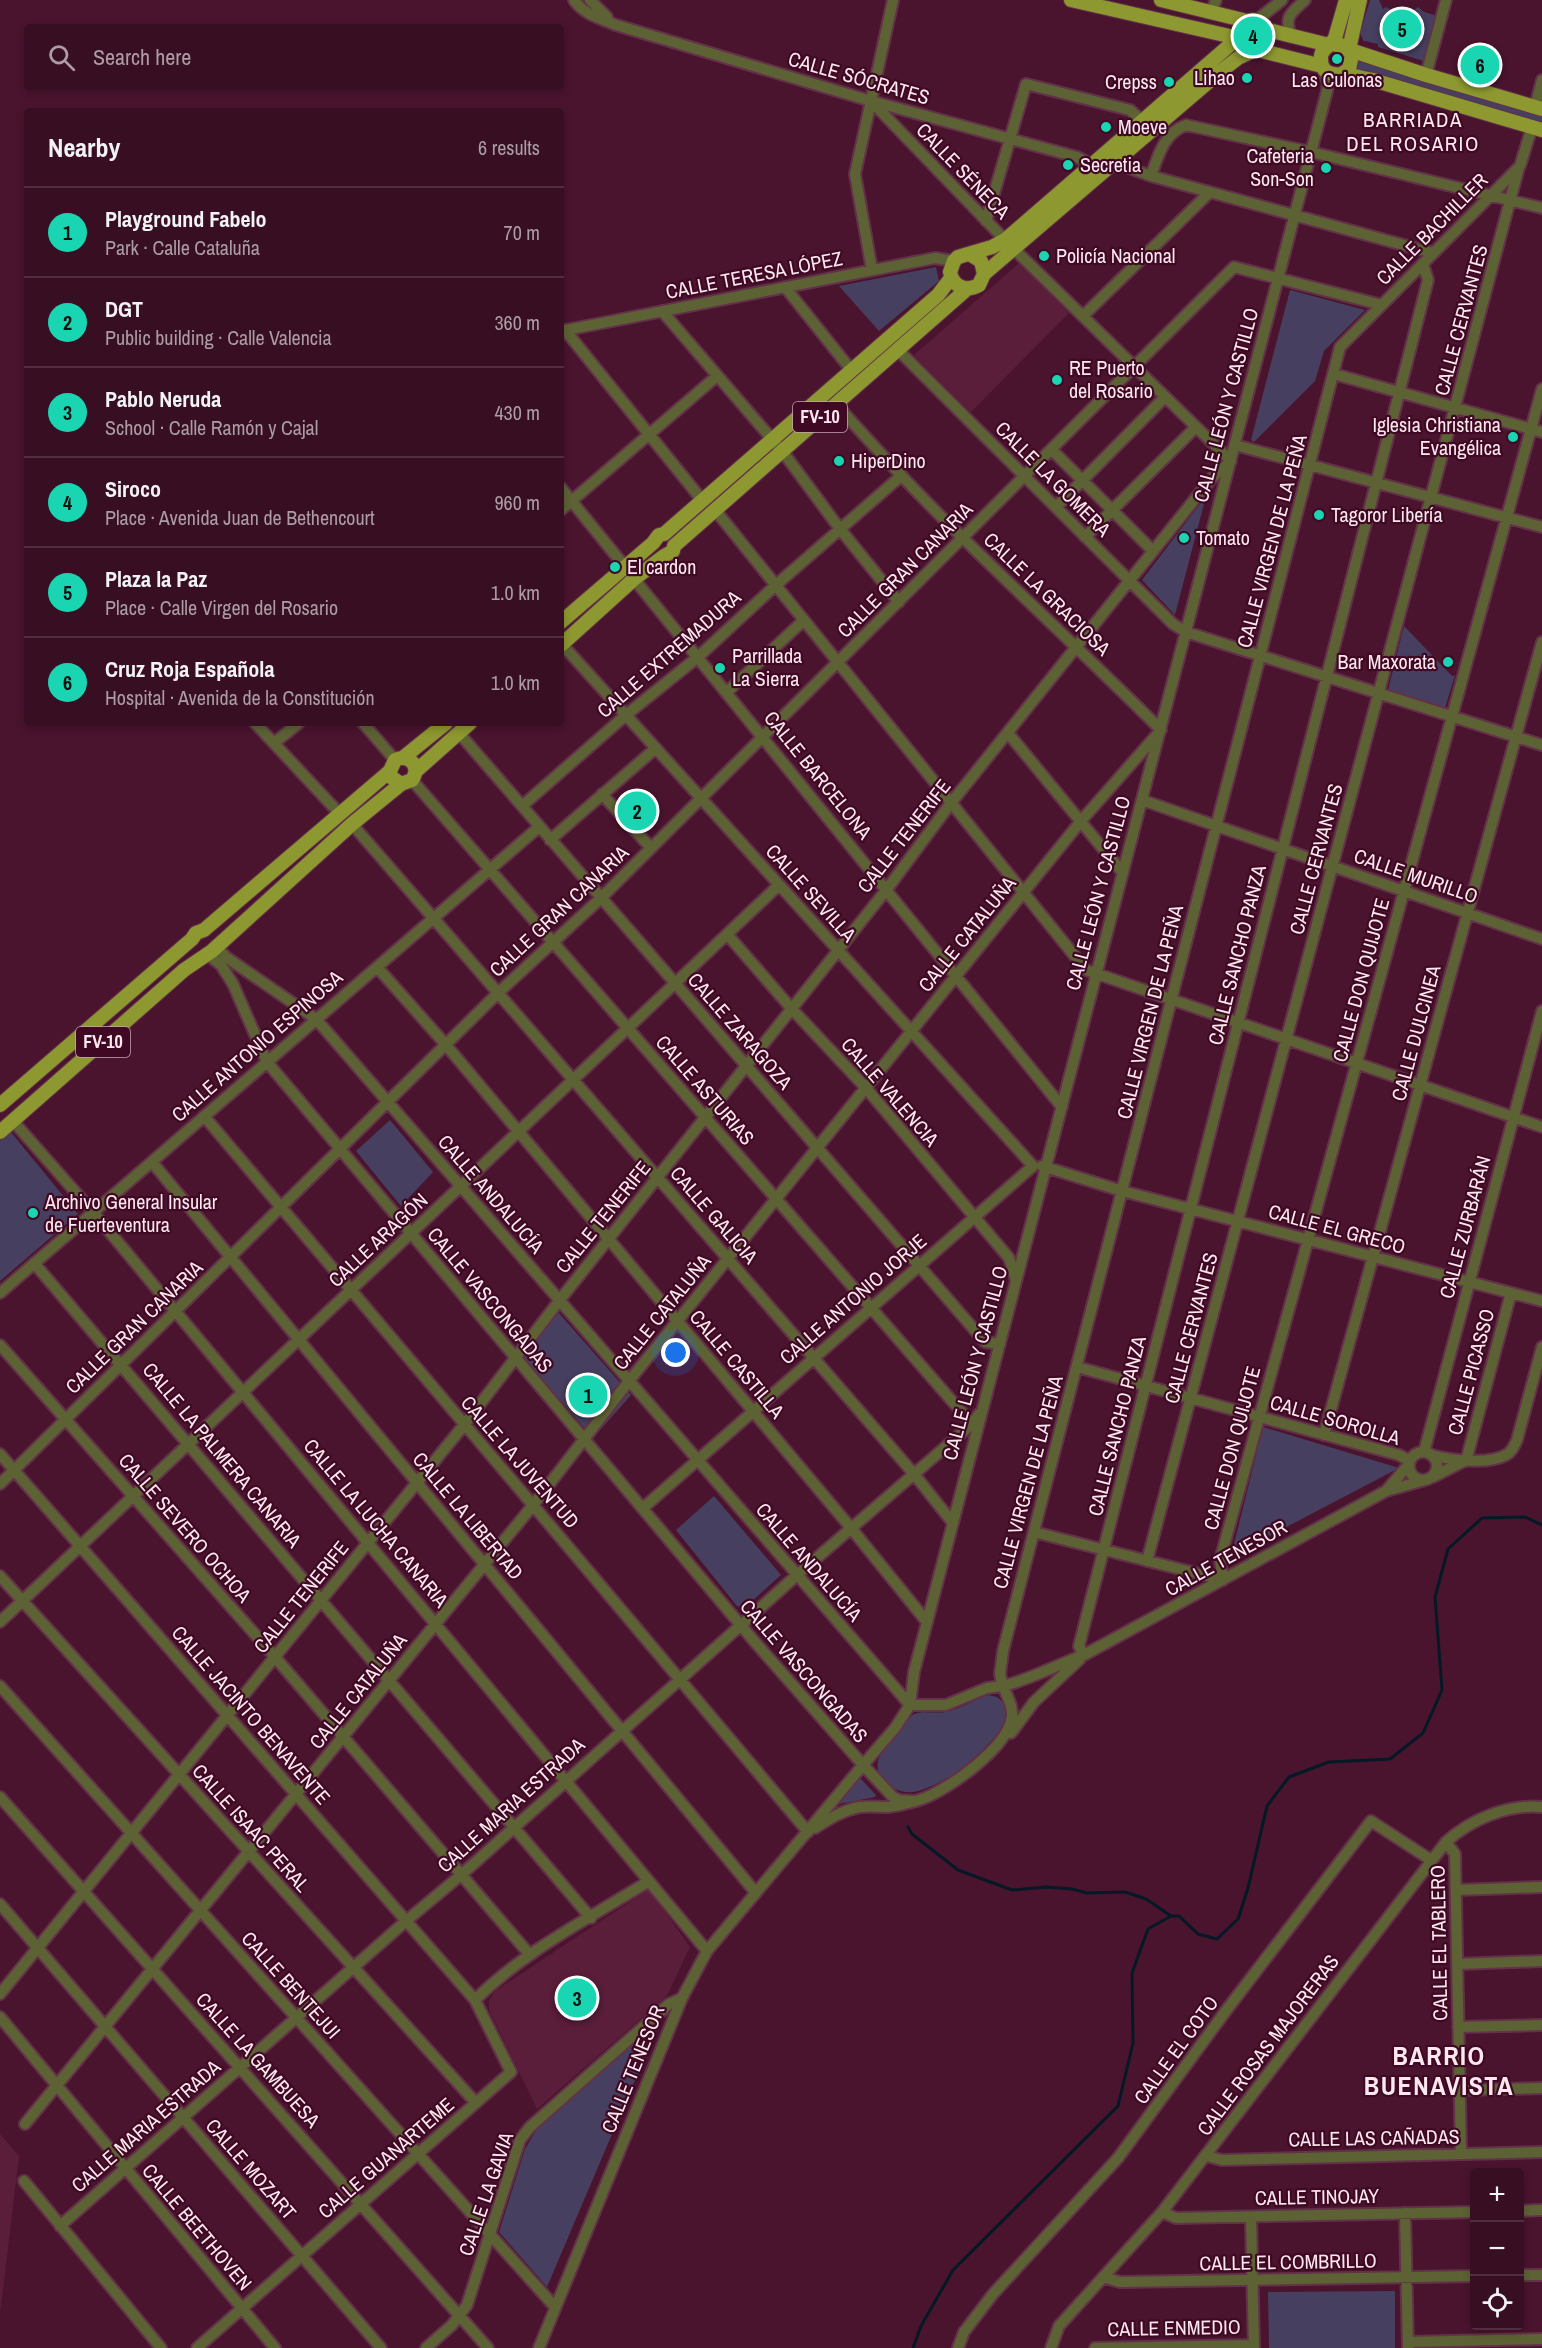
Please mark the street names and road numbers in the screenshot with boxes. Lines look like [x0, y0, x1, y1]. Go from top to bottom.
street label: CALLE SÓCRATES [785, 44, 933, 111]
street label: CALLE SÉNECA [911, 117, 1016, 225]
street label: CALLE BACHILLER [1370, 167, 1494, 290]
street label: CALLE CERVANTES [1427, 241, 1494, 398]
street label: CALLE TERESA LÓPEZ [663, 244, 844, 305]
street label: CALLE LEÓN Y CASTILLO [1187, 305, 1264, 505]
road number: FV-10 [793, 402, 847, 432]
street label: CALLE LA GOMERA [990, 415, 1117, 542]
street label: CALLE VIRGEN DE LA PEÑA [1230, 431, 1313, 650]
street label: CALLE GRAN CANARIA [831, 496, 978, 643]
street label: CALLE LA GRACIOSA [978, 526, 1117, 661]
street label: CALLE EXTREMADURA [591, 584, 746, 724]
street label: CALLE BARCELONA [758, 705, 879, 844]
street label: CALLE TENERIFE [851, 773, 957, 898]
street label: CALLE CERVANTES [1282, 780, 1349, 937]
street label: CALLE LEÓN Y CASTILLO [1059, 793, 1136, 993]
street label: CALLE SEVILLA [760, 838, 863, 947]
street label: CALLE GRAN CANARIA [483, 839, 634, 982]
street label: CALLE MURILLO [1351, 842, 1482, 909]
street label: CALLE SANCHO PANZA [1201, 862, 1272, 1048]
street label: CALLE CATALUÑA [912, 870, 1022, 997]
street label: CALLE DON QUIJOTE [1326, 895, 1395, 1065]
street label: CALLE VIRGEN DE LA PEÑA [1110, 902, 1189, 1122]
street label: CALLE DULCINEA [1384, 962, 1447, 1104]
street label: CALLE ANTONIO ESPINOSA [165, 964, 348, 1127]
street label: CALLE ZARAGOZA [682, 966, 799, 1095]
road number: FV-10 [76, 1027, 130, 1057]
street label: CALLE ASTURIAS [650, 1029, 761, 1151]
street label: CALLE VALENCIA [835, 1031, 945, 1152]
street label: CALLE ANDALUCÍA [432, 1128, 551, 1259]
street label: CALLE ZURBARÁN [1432, 1153, 1497, 1301]
street label: CALLE TENERIFE [549, 1155, 656, 1279]
street label: CALLE GALICIA [664, 1160, 764, 1269]
street label: CALLE ARAGÓN [322, 1187, 433, 1293]
street label: CALLE EL GRECO [1266, 1197, 1409, 1260]
street label: CALLE VASCONGADAS [422, 1221, 559, 1378]
street label: CALLE ANTONIO JORJE [773, 1227, 932, 1370]
street label: CALLE CATALUÑA [607, 1248, 717, 1375]
street label: CALLE CERVANTES [1157, 1249, 1224, 1406]
street label: CALLE GRAN CANARIA [59, 1254, 208, 1399]
street label: CALLE LEÓN Y CASTILLO [936, 1263, 1013, 1463]
street label: CALLE CASTILLA [684, 1304, 791, 1424]
street label: CALLE PICASSO [1441, 1306, 1500, 1438]
street label: CALLE SANCHO PANZA [1081, 1333, 1152, 1519]
street label: CALLE LA PALMERA CANARIA [137, 1356, 308, 1553]
street label: CALLE DON QUIJOTE [1197, 1363, 1266, 1533]
street label: CALLE VIRGEN DE LA PEÑA [986, 1372, 1069, 1591]
street label: CALLE SOROLLA [1267, 1388, 1403, 1451]
street label: CALLE LA JUVENTUD [455, 1390, 586, 1534]
street label: CALLE LA LUCHA CANARIA [298, 1433, 455, 1613]
street label: CALLE LA LIBERTAD [407, 1446, 530, 1585]
street label: CALLE SEVERO OCHOA [113, 1447, 258, 1608]
street label: CALLE ANDALUCÍA [750, 1496, 869, 1627]
street label: CALLE TENESOR [1160, 1513, 1292, 1602]
street label: CALLE TENERIFE [247, 1535, 354, 1659]
street label: CALLE VASCONGADAS [734, 1593, 874, 1748]
street label: CALLE JACINTO BENAVENTE [166, 1619, 337, 1810]
street label: CALLE CATALUÑA [303, 1627, 413, 1754]
street label: CALLE MARIA ESTRADA [431, 1731, 590, 1878]
street label: CALLE ISAAC PERAL [186, 1758, 316, 1898]
street label: CALLE EL TABLERO [1424, 1865, 1453, 2021]
street label: CALLE BENTEJUI [236, 1925, 347, 2044]
street label: CALLE ROSAS MAJORERAS [1190, 1948, 1345, 2141]
street label: CALLE LA GAMBUESA [190, 1986, 326, 2133]
street label: CALLE EL COTO [1127, 1990, 1224, 2109]
street label: CALLE TENESOR [595, 2001, 670, 2137]
street label: CALLE MARIA ESTRADA [65, 2053, 226, 2198]
street label: CALLE GUANARTEME [312, 2091, 459, 2224]
street label: CALLE MOZART [200, 2112, 303, 2225]
street label: CALLE LAS CAÑADAS [1288, 2123, 1460, 2152]
street label: CALLE LA GAVIA [452, 2128, 519, 2259]
street label: CALLE BEETHOVEN [136, 2158, 258, 2296]
street label: CALLE TINOJAY [1255, 2182, 1379, 2211]
street label: CALLE EL COMBRILLO [1199, 2246, 1377, 2277]
street label: CALLE ENMEDIO [1107, 2313, 1241, 2342]

